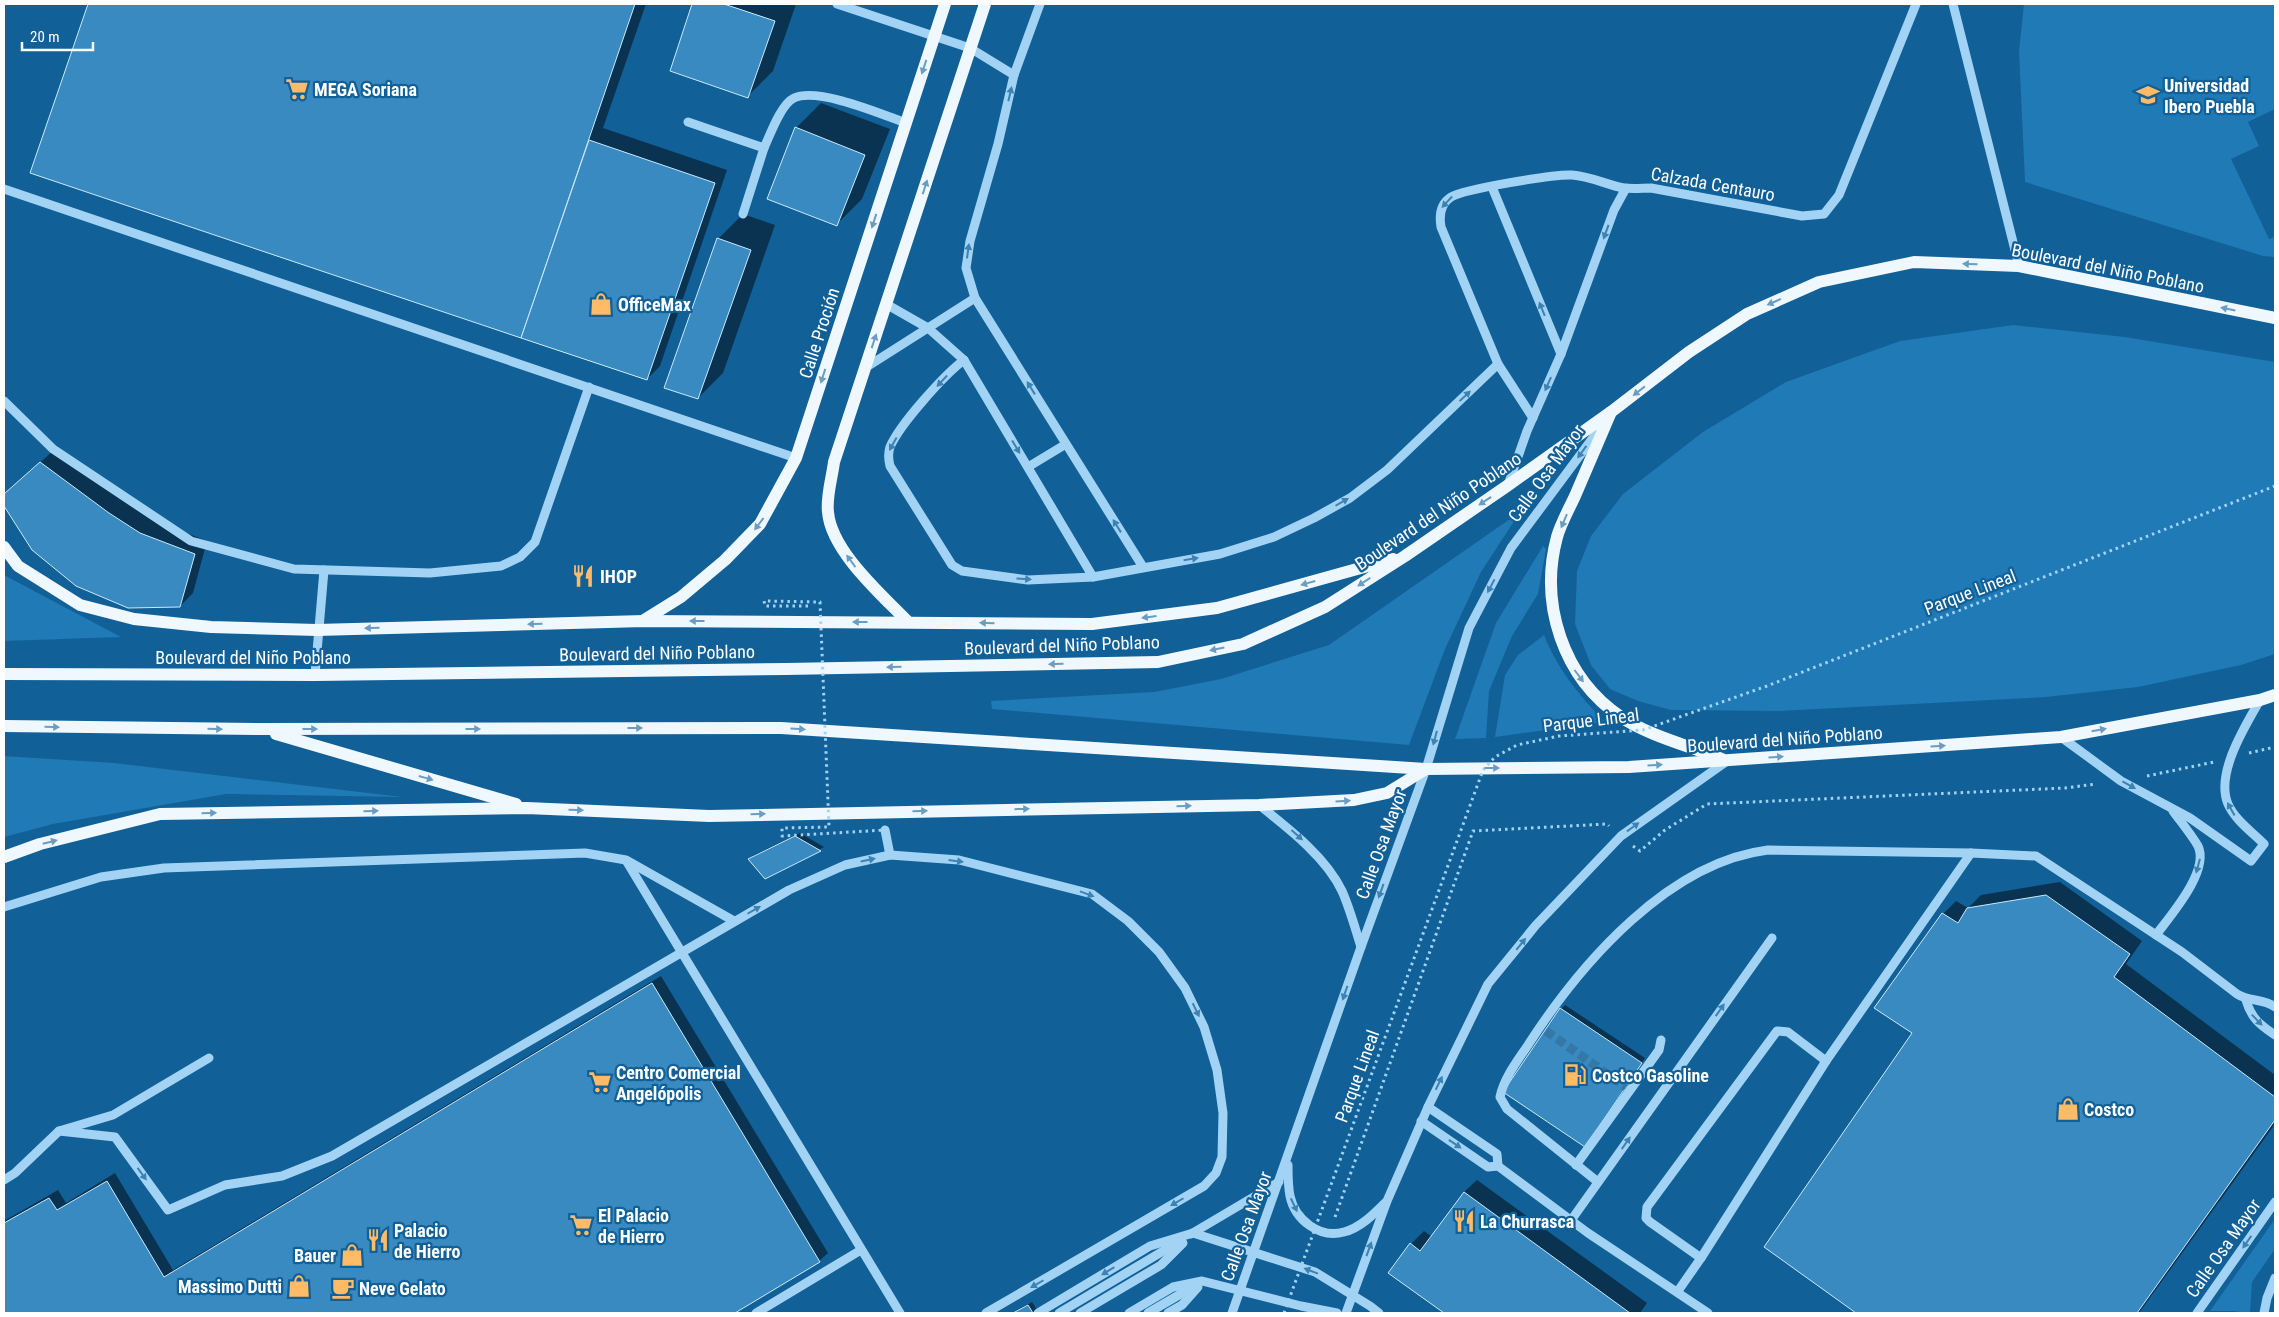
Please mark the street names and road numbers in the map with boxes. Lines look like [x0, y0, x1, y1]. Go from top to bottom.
street label: Calzada Centauro [1649, 163, 1777, 205]
street label: Boulevard del Niño Poblano [2010, 239, 2206, 297]
street label: Calle Proción [794, 285, 844, 381]
street label: Calle Osa Mayor [1504, 420, 1589, 526]
street label: Boulevard del Niño Poblano [1351, 448, 1525, 574]
street label: Parque Lineal [1921, 565, 2019, 619]
street label: Boulevard del Niño Poblano [964, 631, 1160, 659]
street label: Boulevard del Niño Poblano [559, 641, 755, 665]
street label: Boulevard del Niño Poblano [155, 647, 351, 668]
street label: Parque Lineal [1542, 704, 1640, 736]
street label: Boulevard del Niño Poblano [1687, 722, 1883, 756]
street label: Calle Osa Mayor [1351, 786, 1411, 902]
street label: Parque Lineal [1331, 1027, 1383, 1125]
street label: Calle Osa Mayor [1216, 1168, 1276, 1284]
street label: Calle Osa Mayor [2181, 1194, 2265, 1301]

